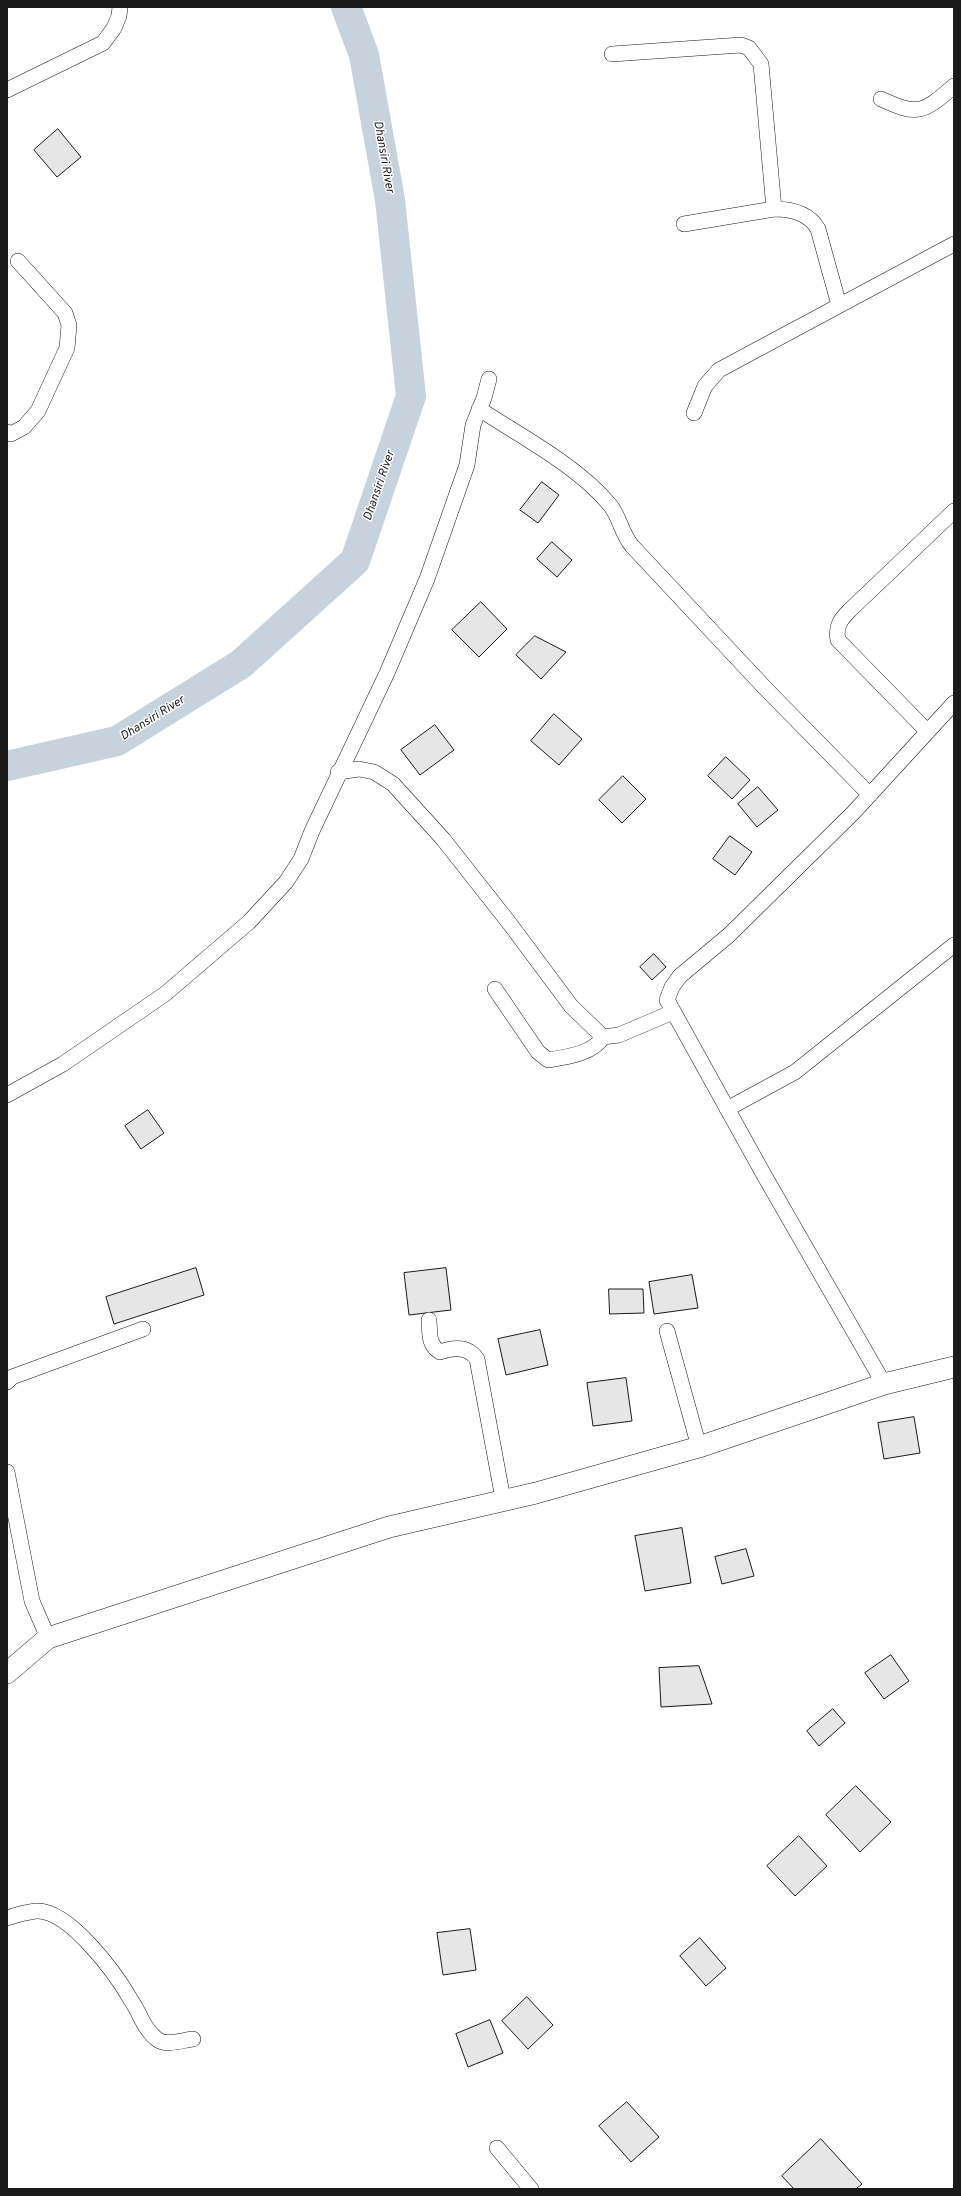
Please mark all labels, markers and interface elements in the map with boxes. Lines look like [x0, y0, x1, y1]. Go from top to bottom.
water label: Dhansiri River [370, 120, 396, 194]
water label: Dhansiri River [361, 449, 399, 523]
water label: Dhansiri River [118, 694, 188, 744]

